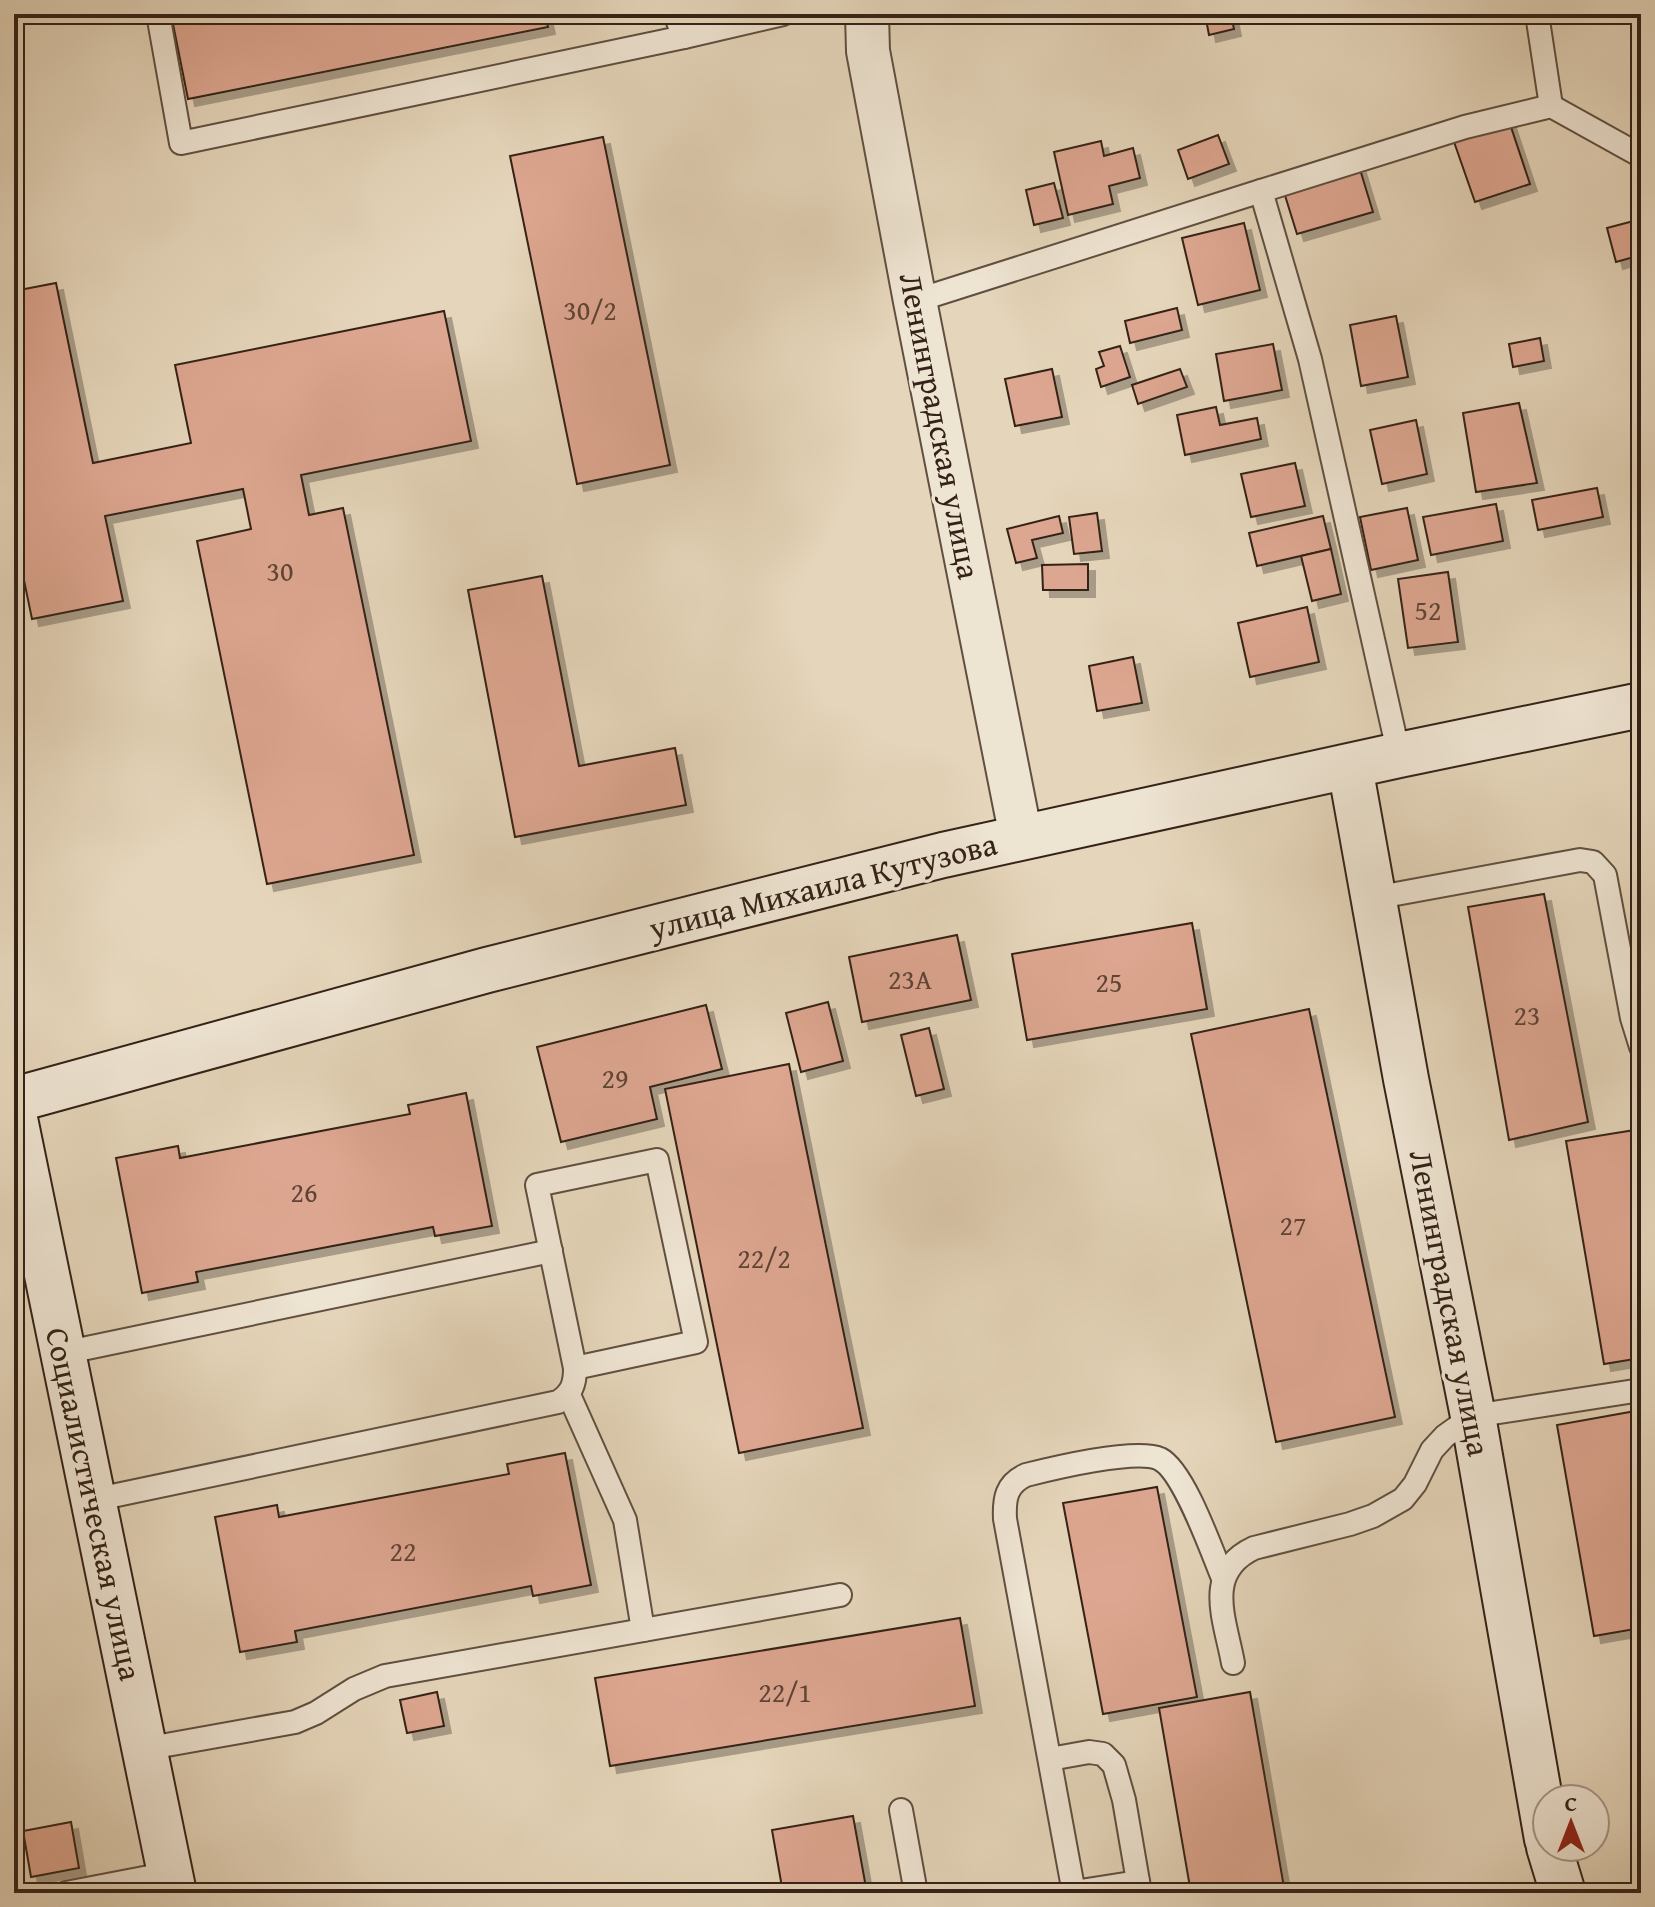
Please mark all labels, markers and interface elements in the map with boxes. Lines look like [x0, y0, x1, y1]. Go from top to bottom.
street label: Ленинградская улица [888, 269, 993, 584]
house number: 30/2 [563, 289, 617, 330]
house number: 30 [267, 550, 293, 591]
house number: 52 [1415, 589, 1441, 630]
street label: улица Михаила Кутузова [643, 819, 1002, 952]
house number: 23А [888, 958, 932, 999]
house number: 25 [1096, 961, 1122, 1002]
house number: 23 [1514, 994, 1540, 1035]
house number: 29 [602, 1057, 628, 1098]
street label: Ленинградская улица [1398, 1146, 1503, 1461]
house number: 26 [291, 1171, 317, 1212]
house number: 27 [1280, 1204, 1306, 1245]
house number: 22/2 [737, 1237, 791, 1278]
street label: Социалистическая улица [34, 1323, 155, 1685]
house number: 22 [390, 1530, 416, 1571]
house number: 22/1 [758, 1671, 812, 1712]
north arrow [1531, 1783, 1611, 1863]
text: С [1565, 1787, 1577, 1819]

